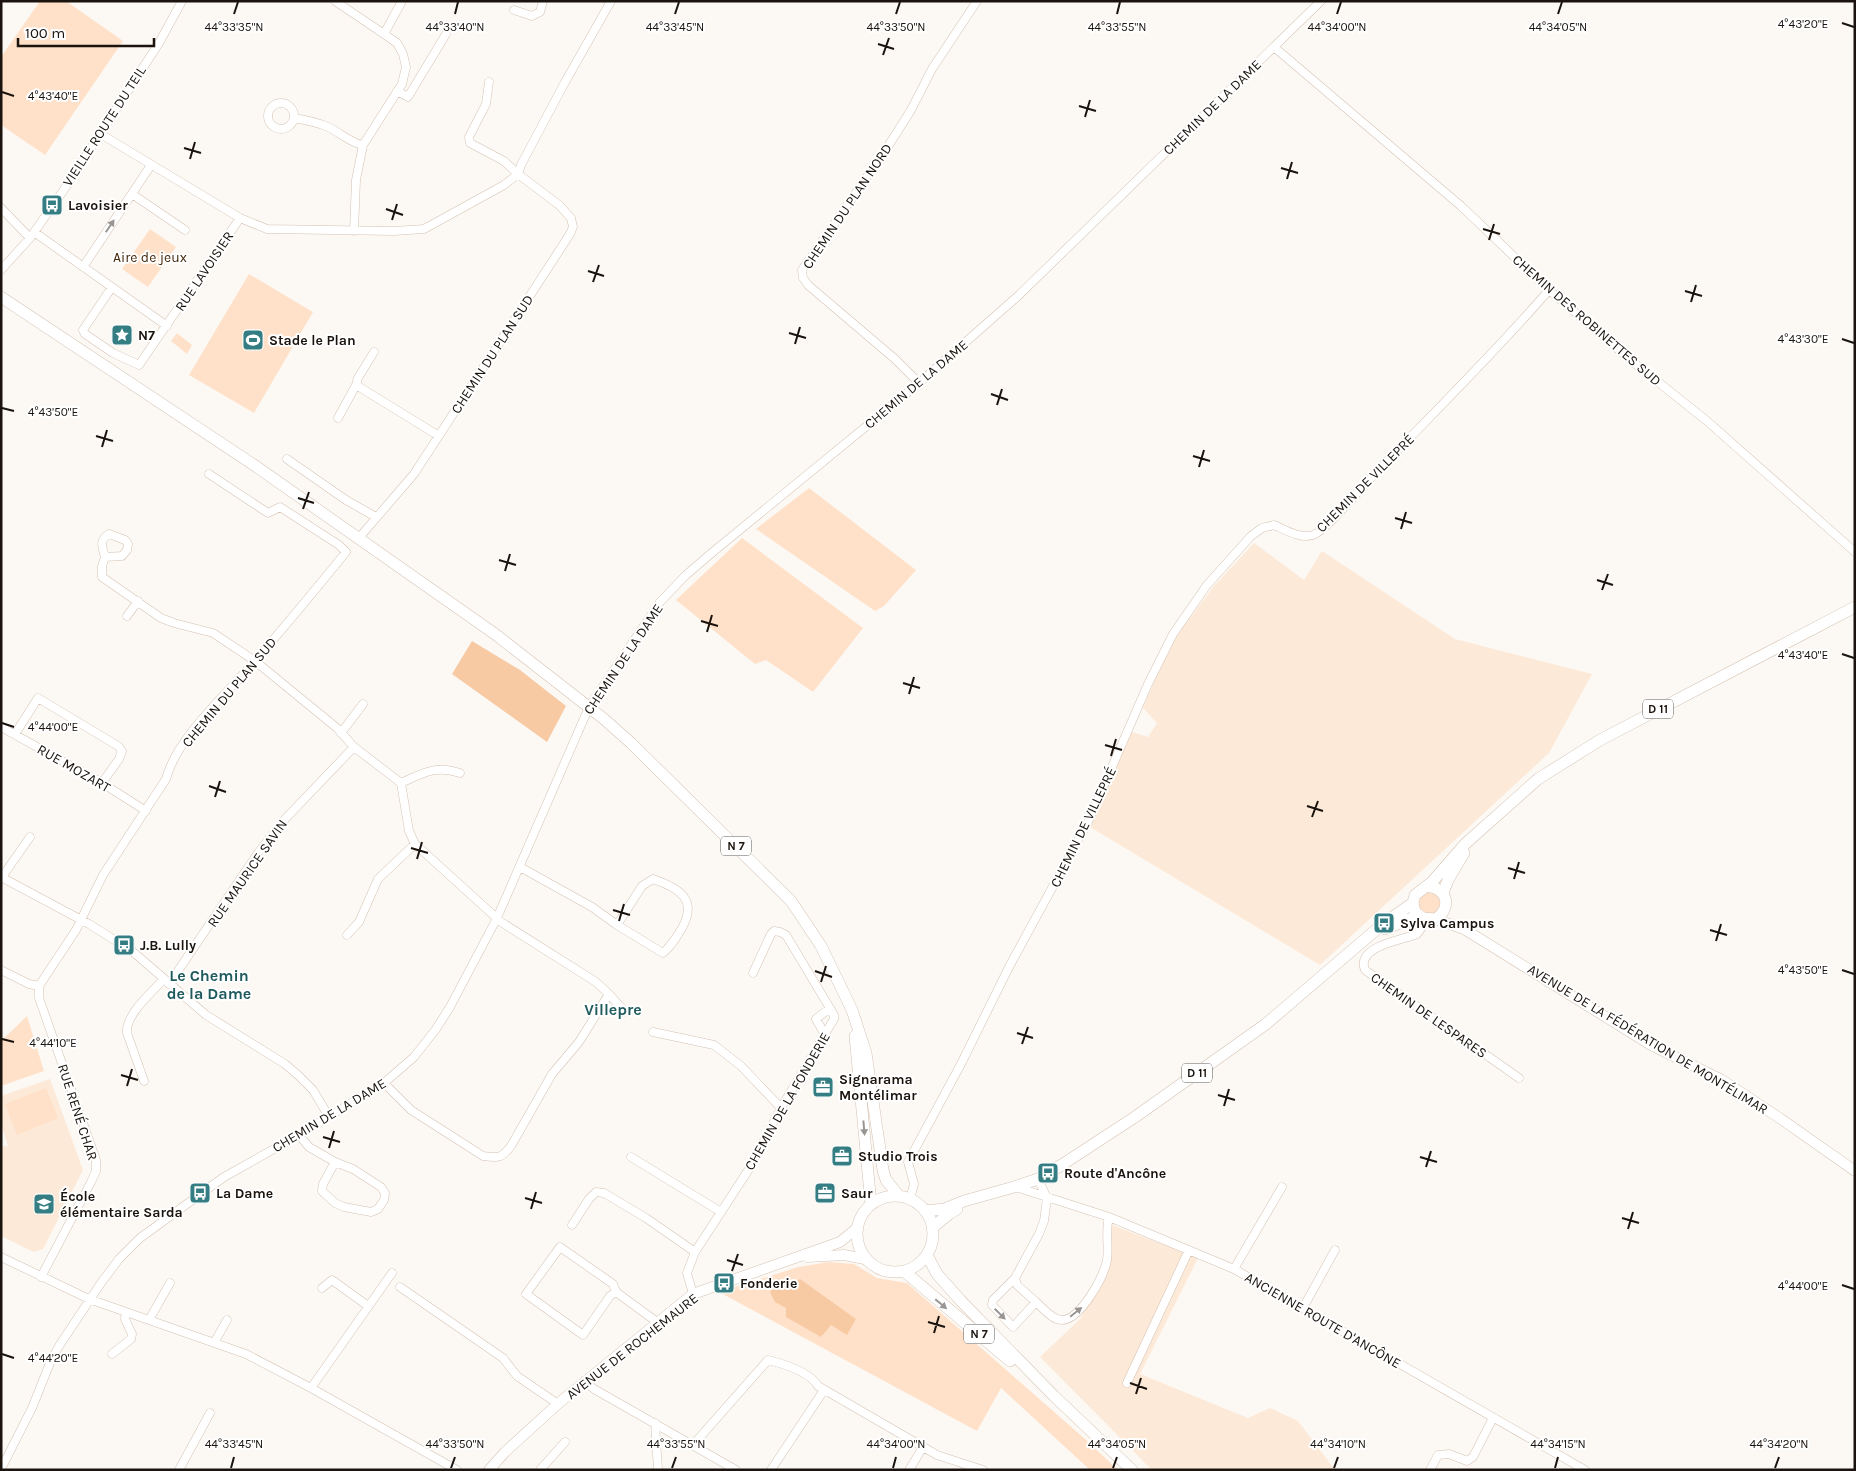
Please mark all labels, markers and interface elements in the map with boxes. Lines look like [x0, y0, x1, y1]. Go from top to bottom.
scale bar [18, 15, 154, 47]
text: 4°43'20"E [1778, 17, 1828, 31]
text: 44°33'35"N [204, 20, 264, 34]
text: 44°33'40"N [426, 20, 484, 34]
text: 44°33'45"N [646, 20, 704, 34]
text: 44°33'50"N [866, 20, 926, 34]
text: 44°33'55"N [1088, 20, 1146, 34]
text: 44°34'00"N [1307, 20, 1367, 34]
text: 44°34'05"N [1529, 20, 1587, 34]
text: 100 m [25, 24, 65, 42]
street label: CHEMIN DE LA DAME [1160, 56, 1265, 159]
street label: VIEILLE ROUTE DU TEIL [59, 63, 150, 190]
text: 4°43'40"E [28, 89, 78, 103]
street label: CHEMIN DU PLAN NORD [799, 140, 896, 272]
bus stop icon: Lavoisier [40, 193, 64, 217]
place label: Lavoisier [68, 197, 128, 214]
one-way arrow [105, 220, 115, 233]
street label: RUE LAVOISIER [171, 228, 237, 314]
park label: Aire de jeux [113, 249, 187, 266]
street label: CHEMIN DES ROBINETTES SUD [1509, 251, 1665, 390]
street label: CHEMIN DU PLAN SUD [448, 292, 537, 417]
place icon: N7 [110, 323, 134, 347]
place label: N7 [138, 327, 155, 344]
sports icon: Stade le Plan [241, 328, 265, 352]
place label: Stade le Plan [269, 332, 356, 349]
text: 4°43'30"E [1778, 332, 1828, 346]
street label: CHEMIN DE LA DAME [861, 336, 972, 433]
text: 4°43'50"E [28, 405, 78, 419]
street label: CHEMIN DE VILLEPRÉ [1312, 430, 1418, 536]
street label: CHEMIN DE LA DAME [580, 601, 667, 718]
street label: CHEMIN DU PLAN SUD [178, 634, 280, 751]
text: 4°43'40"E [1778, 648, 1828, 662]
road number: D 11 [1643, 700, 1673, 719]
text: 4°44'00"E [28, 720, 78, 734]
street label: RUE MOZART [34, 741, 113, 796]
street label: CHEMIN DE VILLEPRÉ [1046, 764, 1120, 890]
street label: RUE MAURICE SAVIN [204, 816, 291, 930]
road number: N 7 [721, 836, 751, 856]
bus stop icon: Sylva Campus [1372, 911, 1396, 935]
place label: Sylva Campus [1400, 915, 1494, 932]
bus stop icon: J.B. Lully [112, 933, 136, 957]
place label: J.B. Lully [140, 937, 196, 954]
street label: AVENUE DE LA FÉDÉRATION DE MONTÉLIMAR [1524, 960, 1772, 1118]
text: 4°43'50"E [1778, 963, 1828, 977]
district label: Le Chemin de la Dame [167, 966, 251, 1003]
street label: CHEMIN DE LESPARES [1367, 969, 1490, 1062]
district label: Villepre [584, 1000, 642, 1019]
street label: CHEMIN DE LA FONDERIE [741, 1029, 834, 1173]
text: 4°44'10"E [29, 1036, 77, 1050]
street label: RUE RENÉ CHAR [54, 1061, 102, 1163]
road number: D 11 [1182, 1064, 1212, 1082]
place label: Signarama Montélimar [839, 1071, 917, 1104]
street label: CHEMIN DE LA DAME [269, 1075, 389, 1156]
office icon: Signarama Montélimar [811, 1075, 835, 1099]
one-way arrow [860, 1120, 868, 1136]
office icon: Studio Trois [830, 1144, 854, 1168]
place label: Studio Trois [858, 1148, 938, 1165]
bus stop icon: Route d'Ancône [1036, 1161, 1060, 1185]
place label: Route d'Ancône [1064, 1165, 1166, 1182]
bus stop icon: La Dame [188, 1181, 212, 1205]
office icon: Saur [813, 1181, 837, 1205]
place label: La Dame [216, 1185, 273, 1202]
place label: Saur [841, 1185, 873, 1202]
place label: École élémentaire Sarda [60, 1187, 183, 1221]
school or university icon: École élémentaire Sarda [32, 1192, 56, 1216]
street label: ANCIENNE ROUTE D'ANCÔNE [1242, 1269, 1404, 1372]
bus stop icon: Fonderie [712, 1271, 736, 1295]
place label: Fonderie [740, 1275, 797, 1292]
text: 4°44'00"E [1778, 1279, 1828, 1293]
street label: AVENUE DE ROCHEMAURE [563, 1290, 702, 1403]
one-way arrow [935, 1298, 948, 1309]
one-way arrow [1070, 1306, 1083, 1317]
one-way arrow [994, 1308, 1006, 1320]
road number: N 7 [964, 1325, 994, 1344]
text: 4°44'20"E [28, 1351, 78, 1365]
text: 44°33'45"N [205, 1437, 263, 1451]
text: 44°33'50"N [425, 1437, 485, 1451]
text: 44°33'55"N [647, 1437, 705, 1451]
text: 44°34'00"N [866, 1437, 926, 1451]
text: 44°34'05"N [1088, 1437, 1146, 1451]
text: 44°34'10"N [1310, 1437, 1366, 1451]
text: 44°34'15"N [1530, 1437, 1586, 1451]
text: 44°34'20"N [1750, 1437, 1808, 1451]

